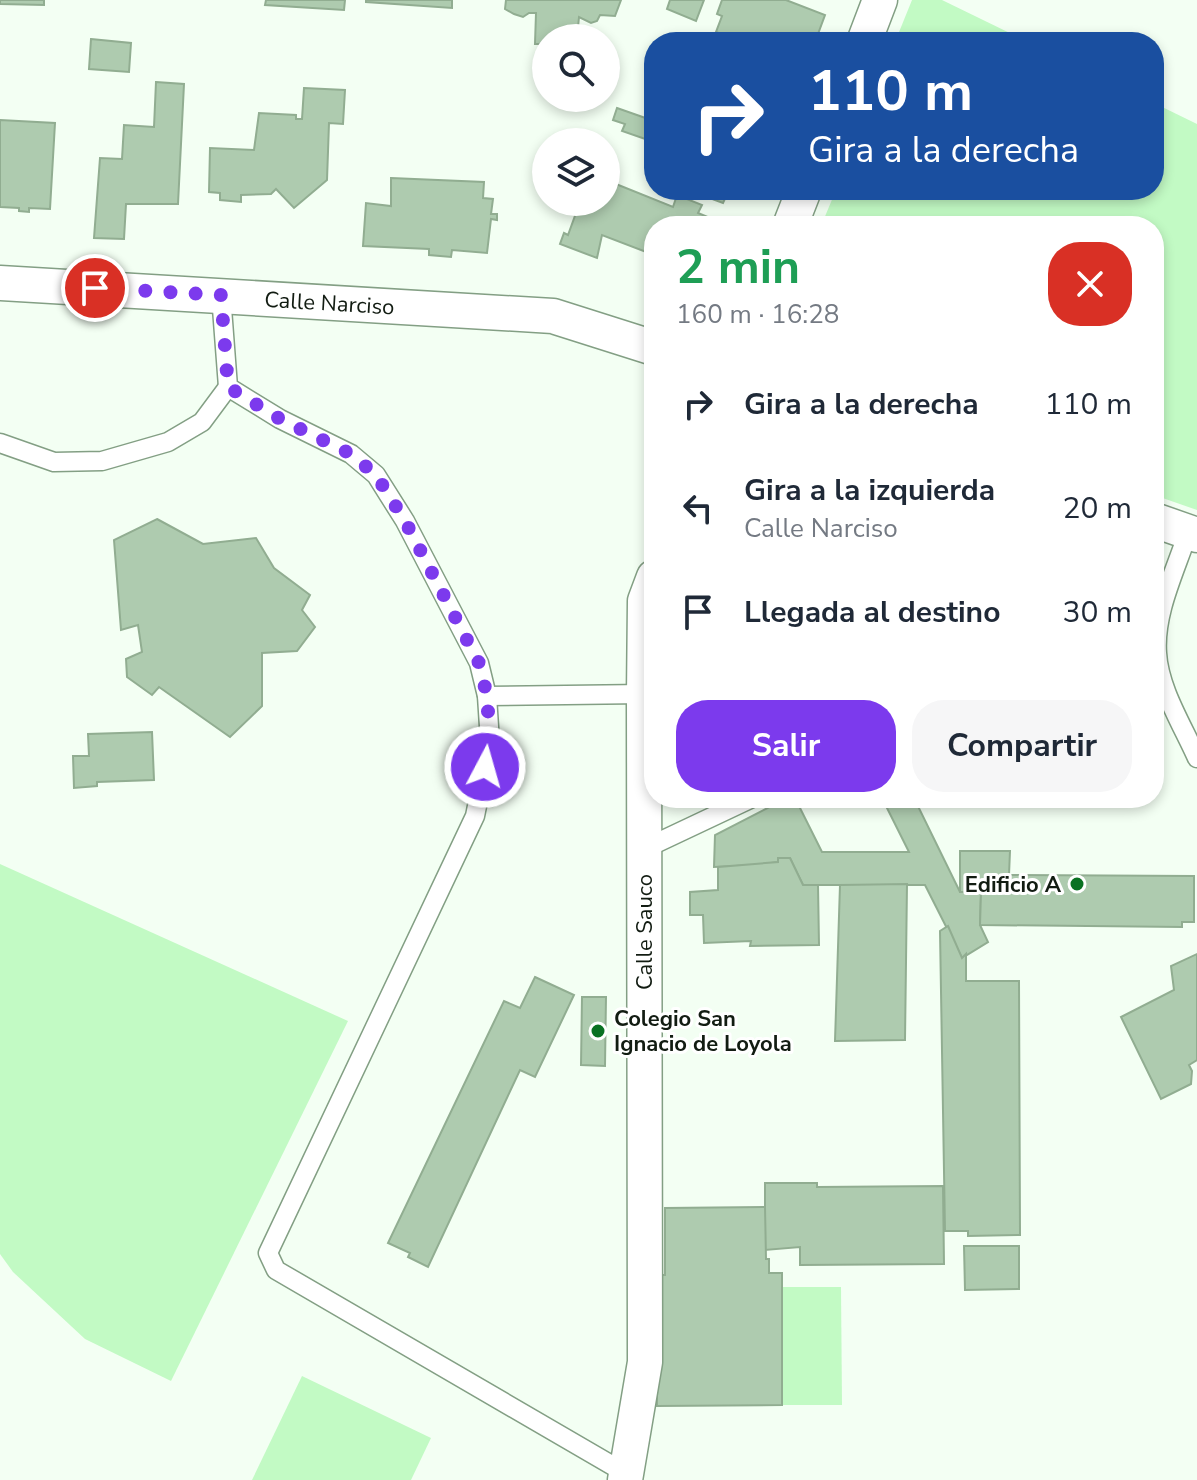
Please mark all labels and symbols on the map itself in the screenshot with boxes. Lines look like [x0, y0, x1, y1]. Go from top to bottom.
pin [61, 254, 129, 322]
street label: Calle Narciso [263, 285, 395, 323]
position arrow [443, 725, 527, 809]
place label: Edificio A [965, 870, 1062, 900]
street label: Calle Sauco [630, 874, 660, 990]
marker: Edificio A [1068, 875, 1086, 893]
place label: Colegio San Ignacio de Loyola [614, 1004, 792, 1059]
marker: Colegio San Ignacio de Loyola [589, 1022, 607, 1040]

